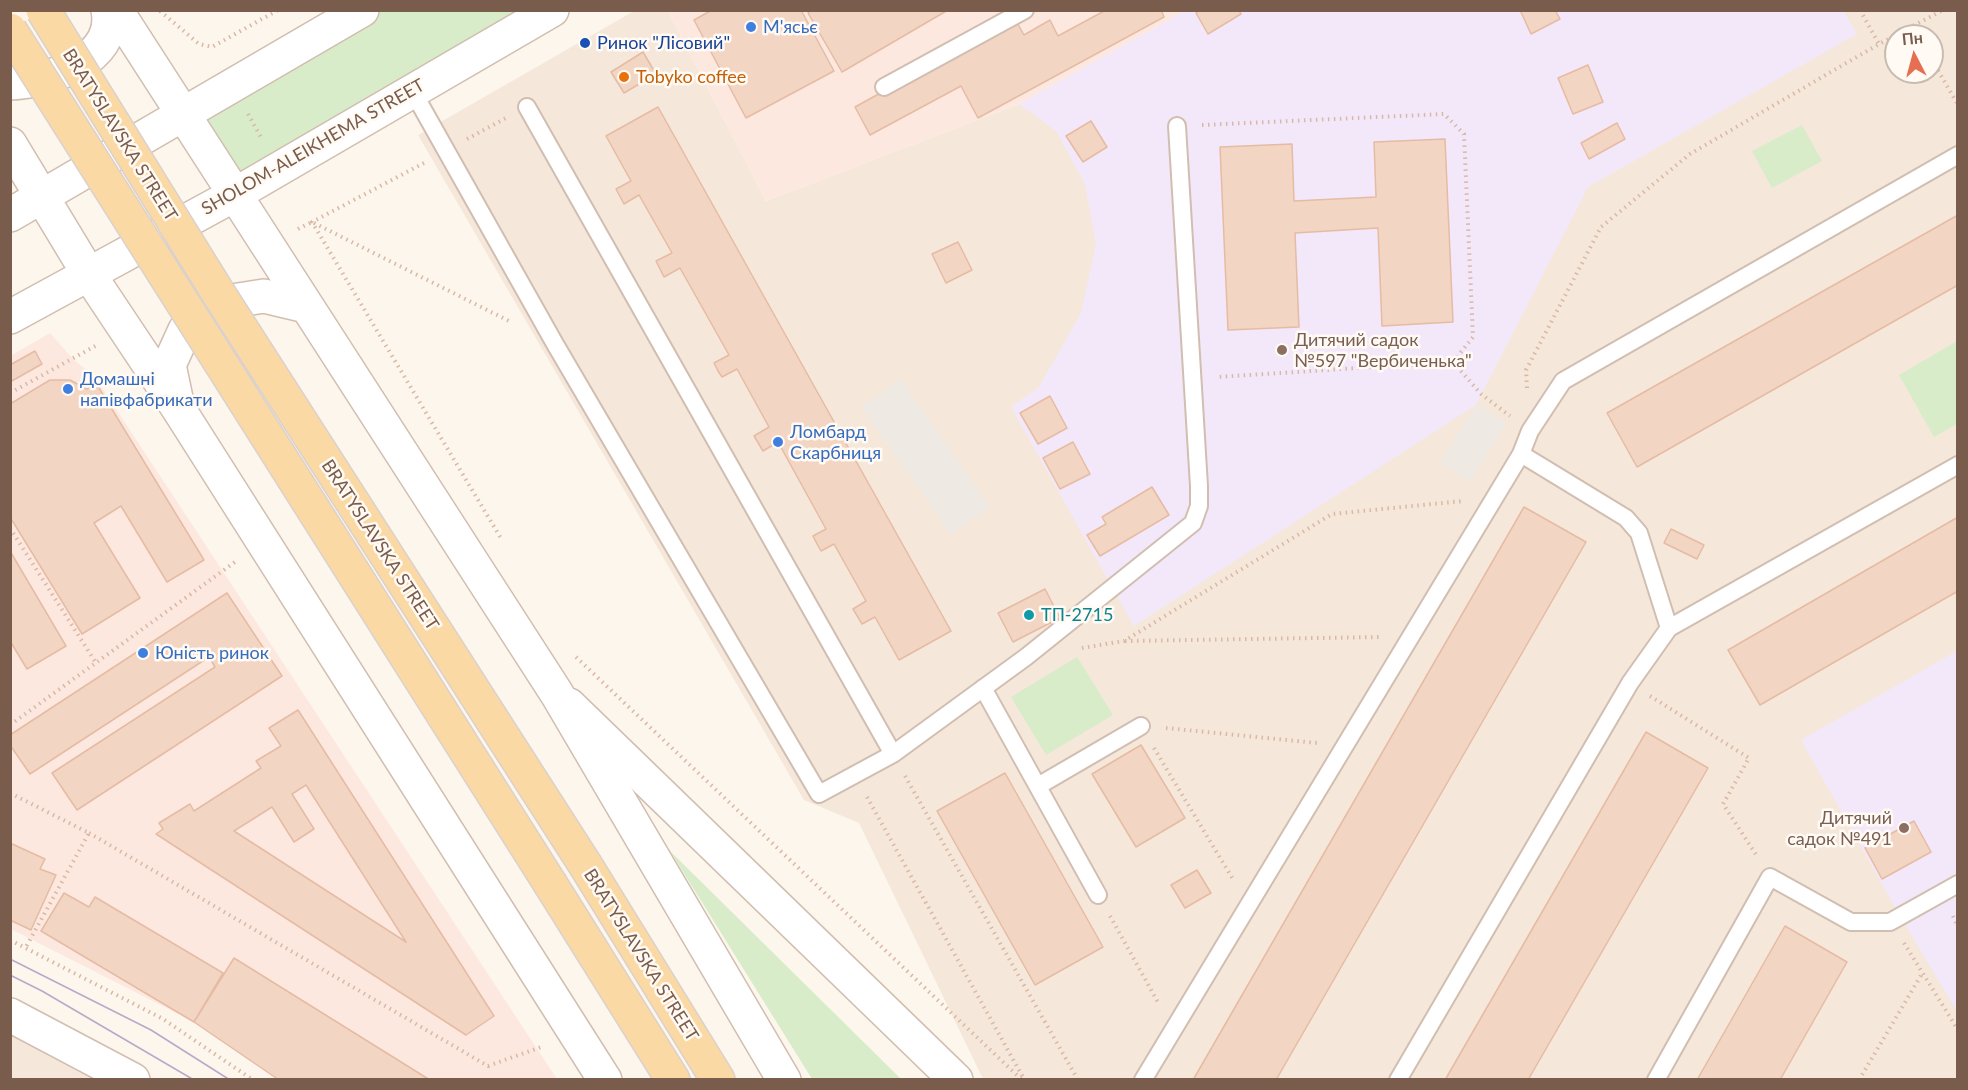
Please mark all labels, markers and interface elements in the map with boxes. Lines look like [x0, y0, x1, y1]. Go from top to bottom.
place label: М'ясьє [763, 16, 818, 38]
marker: М'ясьє [744, 20, 758, 34]
north arrow [1884, 24, 1944, 84]
text: Пн [1901, 27, 1924, 48]
place label: Ринок "Лісовий" [597, 32, 730, 54]
marker: Ринок "Лісовий" [578, 36, 592, 50]
street label: BRATYSLAVSKA STREET [58, 45, 182, 225]
place label: Tobyko coffee [636, 66, 746, 88]
marker: Tobyko coffee [617, 70, 631, 84]
street label: SHOLOM-ALEIKHEMA STREET [198, 74, 428, 220]
place label: Дитячий садок №597 "Вербиченька" [1294, 329, 1472, 372]
marker: Дитячий садок №597 "Вербиченька" [1275, 343, 1289, 357]
place label: Домашні напівфабрикати [80, 368, 213, 410]
marker: Домашні напівфабрикати [61, 382, 75, 396]
place label: Ломбард Скарбниця [790, 421, 881, 464]
marker: Ломбард Скарбниця [771, 435, 785, 449]
street label: BRATYSLAVSKA STREET [317, 456, 443, 634]
place label: ТП-2715 [1041, 604, 1113, 626]
marker: ТП-2715 [1022, 608, 1036, 622]
place label: Юність ринок [155, 642, 269, 664]
marker: Юність ринок [136, 646, 150, 660]
place label: Дитячий садок №491 [1787, 807, 1892, 850]
marker: Дитячий садок №491 [1897, 821, 1911, 835]
street label: BRATYSLAVSKA STREET [579, 865, 703, 1045]

